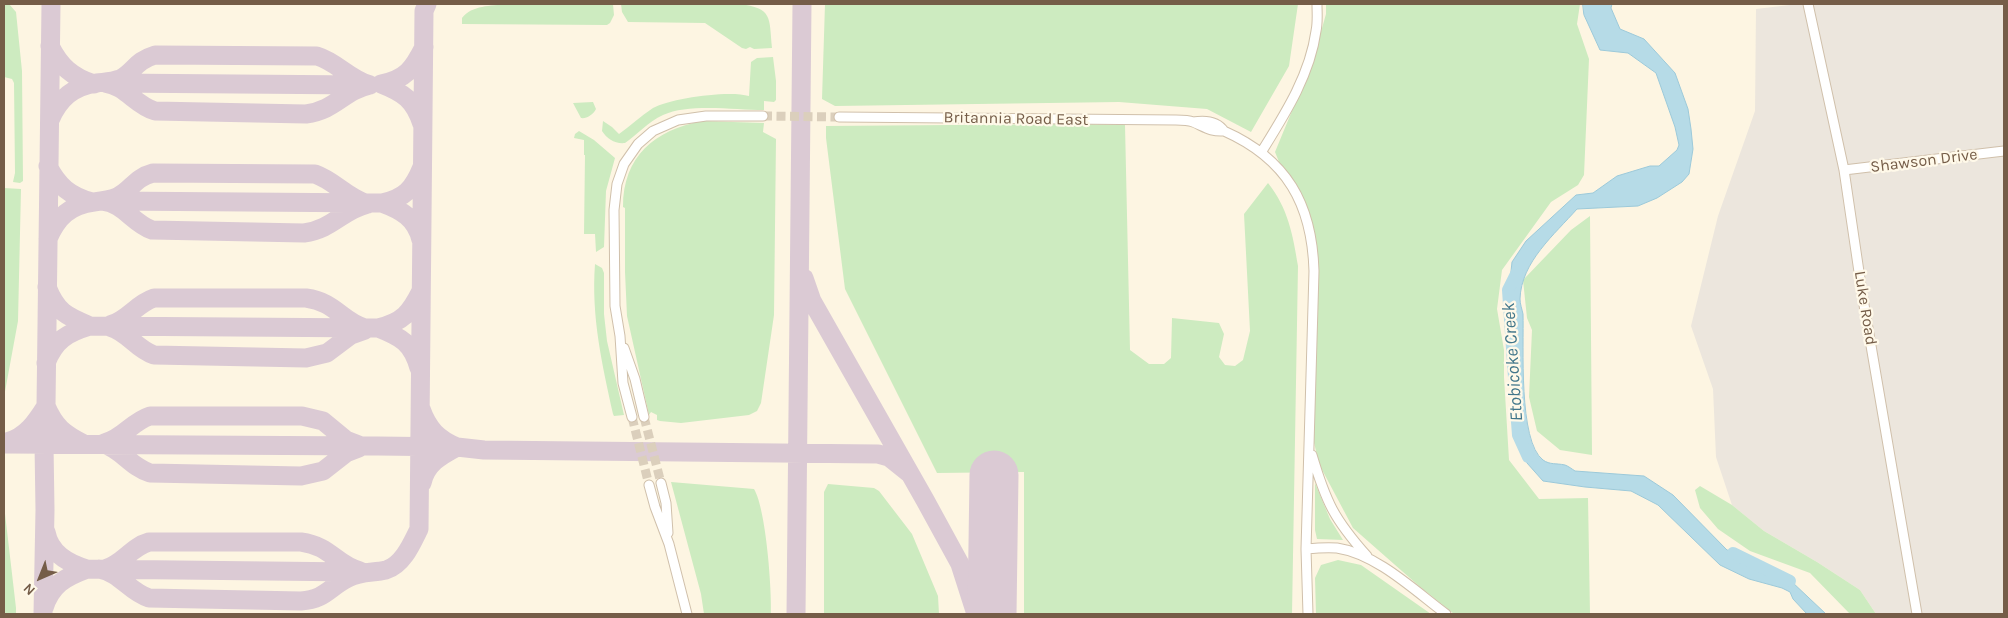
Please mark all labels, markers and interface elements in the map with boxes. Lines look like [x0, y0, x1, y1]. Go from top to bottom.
street label: Britannia Road East [943, 108, 1089, 130]
street label: Shawson Drive [1869, 145, 1979, 177]
street label: Luke Road [1850, 269, 1880, 347]
water label: Etobicoke Creek [1498, 302, 1528, 422]
north arrow [15, 553, 65, 603]
text: N [20, 580, 39, 599]

